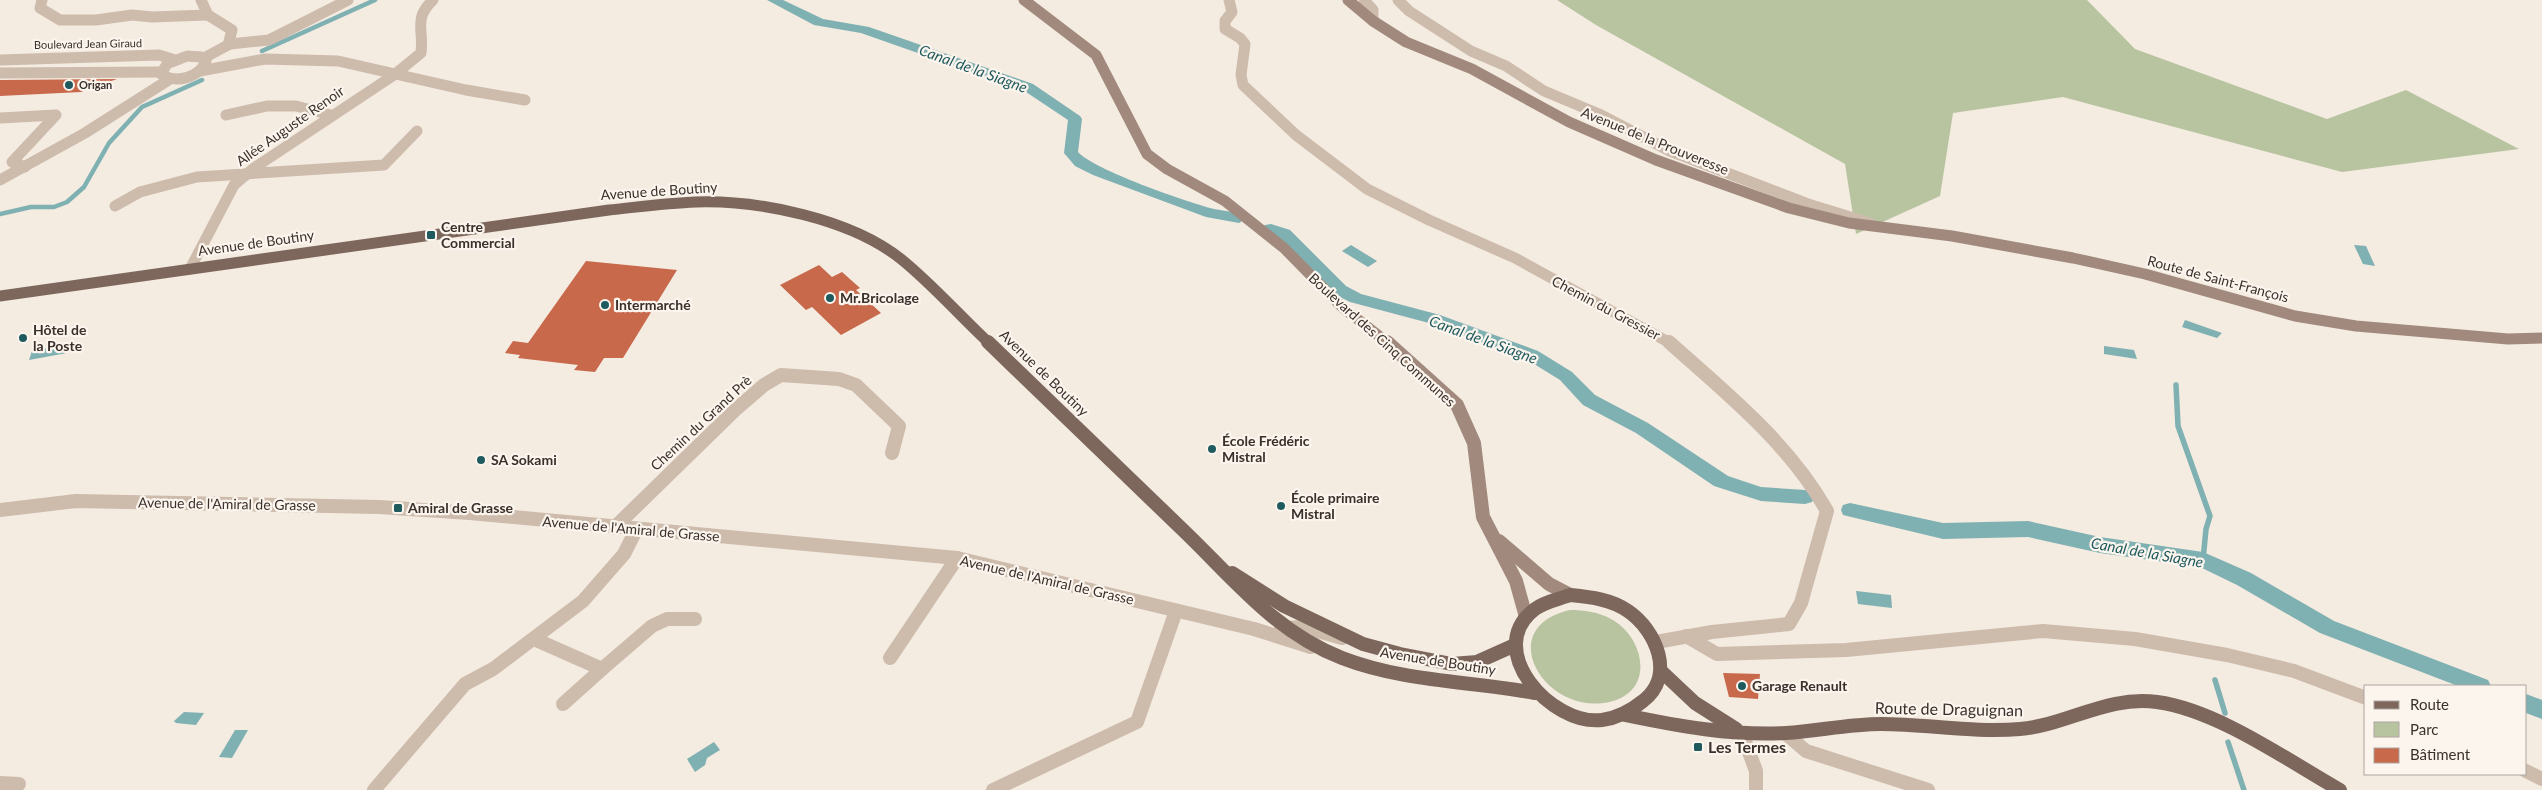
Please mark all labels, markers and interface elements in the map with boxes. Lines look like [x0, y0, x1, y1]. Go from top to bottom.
street label: Boulevard Jean Giraud [34, 36, 142, 51]
water label: Canal de la Siagne [917, 40, 1030, 96]
place label: Origan [79, 78, 112, 91]
marker: Origan [63, 79, 75, 91]
street label: Allée Auguste Renoir [232, 82, 347, 169]
street label: Avenue de la Prouveresse [1579, 103, 1731, 178]
street label: Avenue de Boutiny [600, 178, 719, 203]
place label: Centre Commercial [441, 218, 515, 251]
street label: Avenue de Boutiny [197, 226, 316, 259]
marker: Centre Commercial [425, 229, 437, 241]
street label: Route de Saint-François [2146, 251, 2291, 306]
street label: Boulevard des Cinq Communes [1305, 269, 1459, 410]
street label: Chemin du Gressier [1549, 272, 1663, 343]
place label: Mr.Bricolage [840, 289, 919, 306]
marker: Mr.Bricolage [824, 292, 836, 304]
place label: Intermarché [615, 296, 691, 313]
marker: Intermarché [599, 299, 611, 311]
water label: Canal de la Siagne [1427, 311, 1540, 367]
place label: Hôtel de la Poste [33, 321, 87, 354]
street label: Avenue de Boutiny [996, 326, 1093, 420]
marker: Hôtel de la Poste [17, 332, 29, 344]
street label: Chemin du Grand Prè [647, 371, 755, 474]
place label: École Frédéric Mistral [1222, 432, 1310, 465]
marker: École Frédéric Mistral [1206, 443, 1218, 455]
place label: SA Sokami [491, 451, 557, 468]
marker: SA Sokami [475, 454, 487, 466]
place label: École primaire Mistral [1291, 489, 1380, 522]
street label: Avenue de l'Amiral de Grasse [138, 493, 316, 514]
place label: Amiral de Grasse [407, 499, 514, 516]
marker: École primaire Mistral [1275, 500, 1287, 512]
marker: Amiral de Grasse [392, 502, 404, 514]
street label: Avenue de l'Amiral de Grasse [542, 512, 720, 545]
water label: Canal de la Siagne [2090, 533, 2205, 571]
street label: Avenue de l'Amiral de Grasse [959, 551, 1136, 608]
street label: Avenue de Boutiny [1379, 643, 1498, 678]
place label: Garage Renault [1752, 677, 1848, 694]
marker: Garage Renault [1736, 680, 1748, 692]
legend [2364, 685, 2527, 775]
text: Route [2410, 695, 2449, 713]
street label: Route de Draguignan [1875, 698, 2023, 719]
text: Parc [2410, 720, 2439, 738]
place label: Les Termes [1708, 737, 1786, 756]
marker: Les Termes [1692, 741, 1704, 753]
text: Bâtiment [2410, 745, 2471, 763]

